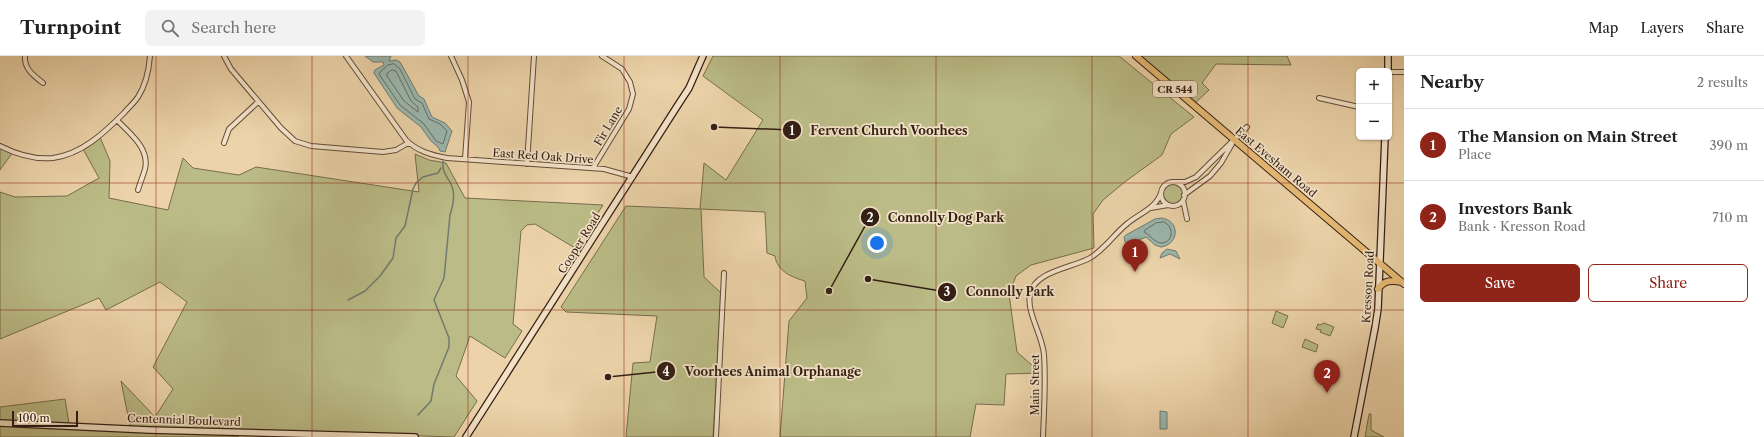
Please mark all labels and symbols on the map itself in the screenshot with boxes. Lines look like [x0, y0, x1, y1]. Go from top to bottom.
road number: CR 544 [1153, 81, 1197, 97]
street label: Fir Lane [591, 104, 625, 148]
callout: Fervent Church Voorhees [782, 118, 976, 142]
text: 1 [789, 123, 795, 138]
text: Fervent Church Voorhees [810, 123, 968, 138]
street label: East Evesham Road [1232, 124, 1320, 200]
street label: East Red Oak Drive [492, 145, 594, 167]
callout: Connolly Dog Park [860, 205, 1013, 229]
street label: Cooper Road [555, 210, 603, 276]
text: 2 [866, 210, 874, 225]
text: Connolly Dog Park [888, 210, 1005, 225]
your location [867, 233, 887, 253]
pin: 1 [1122, 239, 1148, 272]
street label: Kresson Road [1359, 250, 1377, 324]
callout: Connolly Park [937, 280, 1062, 304]
text: 3 [944, 284, 951, 299]
text: Connolly Park [966, 284, 1055, 299]
street label: Main Street [1028, 354, 1042, 416]
callout: Voorhees Animal Orphanage [656, 359, 869, 383]
pin: 2 [1314, 360, 1340, 393]
text: 4 [662, 364, 670, 379]
text: Voorhees Animal Orphanage [684, 364, 861, 379]
scale bar [12, 409, 78, 428]
street label: Centennial Boulevard [127, 411, 241, 429]

